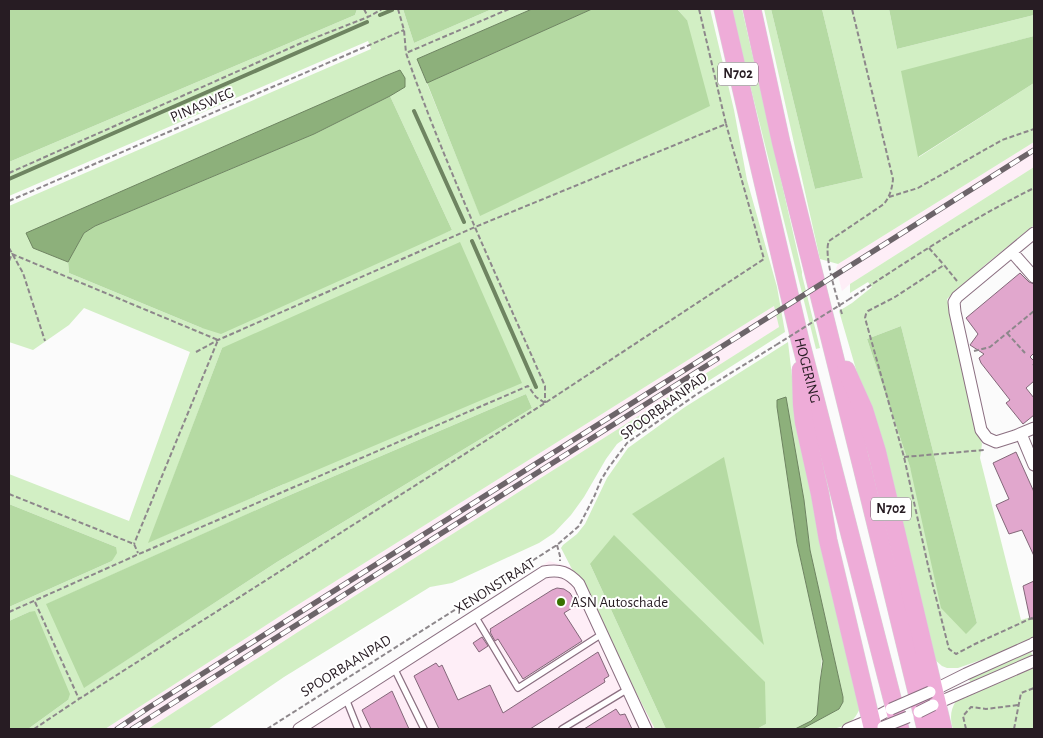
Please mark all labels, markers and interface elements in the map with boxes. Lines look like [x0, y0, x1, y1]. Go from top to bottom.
road number: N702 [718, 62, 758, 86]
street label: PINASWEG [168, 85, 236, 125]
street label: HOGERING [792, 336, 823, 405]
street label: SPOORBAANPAD [618, 369, 710, 442]
road number: N702 [871, 498, 911, 520]
street label: XENONSTRAAT [452, 555, 539, 617]
place label: ASN Autoschade [571, 595, 668, 610]
marker: ASN Autoschade [555, 596, 567, 608]
street label: SPOORBAANPAD [298, 632, 394, 700]

